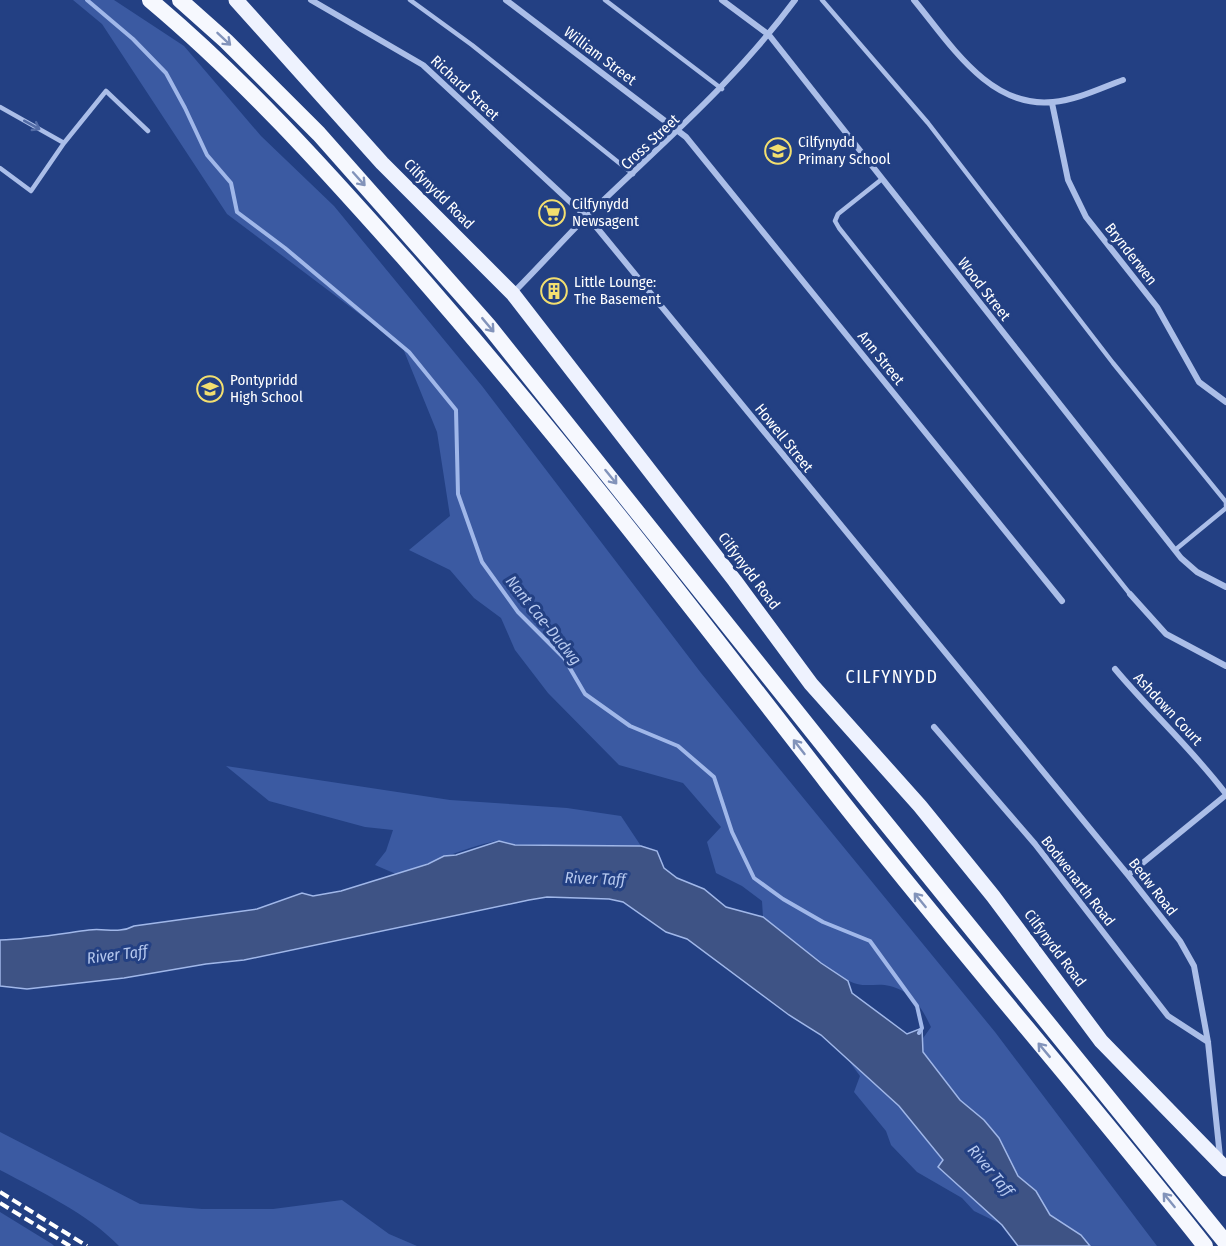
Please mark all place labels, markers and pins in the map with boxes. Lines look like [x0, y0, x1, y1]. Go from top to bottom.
place label: Cilfynydd Primary School [798, 133, 890, 168]
school or university icon: Cilfynydd Primary School [763, 136, 793, 166]
place label: Cilfynydd Newsagent [572, 195, 639, 230]
supermarket icon: Cilfynydd Newsagent [537, 198, 567, 228]
place label: Little Lounge: The Basement [574, 273, 661, 308]
building icon: Little Lounge: The Basement [539, 276, 569, 306]
place label: Pontypridd High School [230, 371, 303, 406]
school or university icon: Pontypridd High School [195, 374, 225, 404]

